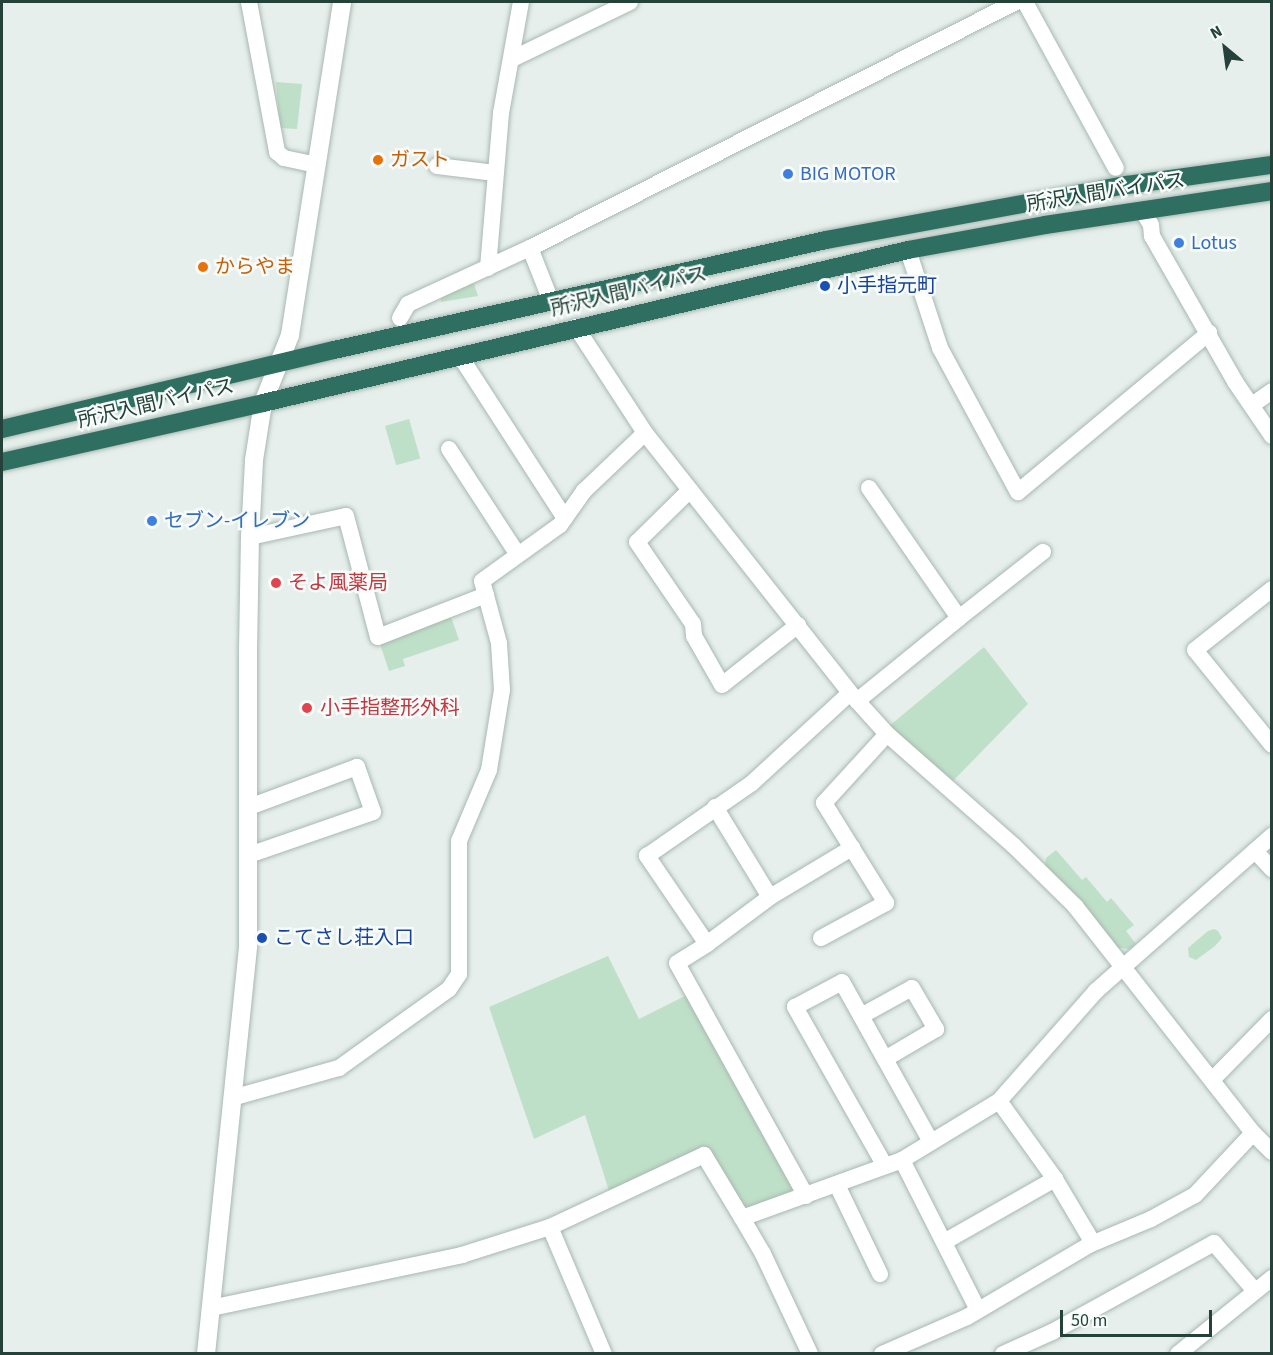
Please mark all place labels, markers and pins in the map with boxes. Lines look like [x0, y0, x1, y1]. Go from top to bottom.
place label: ガスト [390, 148, 450, 172]
marker: ガスト [371, 153, 385, 167]
place label: BIG MOTOR [800, 162, 896, 186]
marker: BIG MOTOR [781, 167, 795, 181]
place label: Lotus [1191, 231, 1237, 255]
marker: Lotus [1172, 236, 1186, 250]
place label: からやま [215, 255, 295, 279]
marker: からやま [196, 260, 210, 274]
place label: 小手指元町 [837, 274, 937, 298]
marker: 小手指元町 [818, 279, 832, 293]
place label: セブン-イレブン [164, 509, 310, 533]
marker: セブン-イレブン [145, 514, 159, 528]
place label: そよ風薬局 [288, 571, 388, 595]
marker: そよ風薬局 [269, 576, 283, 590]
place label: 小手指整形外科 [320, 696, 460, 720]
marker: 小手指整形外科 [298, 699, 316, 717]
place label: こてさし荘入口 [274, 926, 414, 950]
marker: こてさし荘入口 [255, 931, 269, 945]

